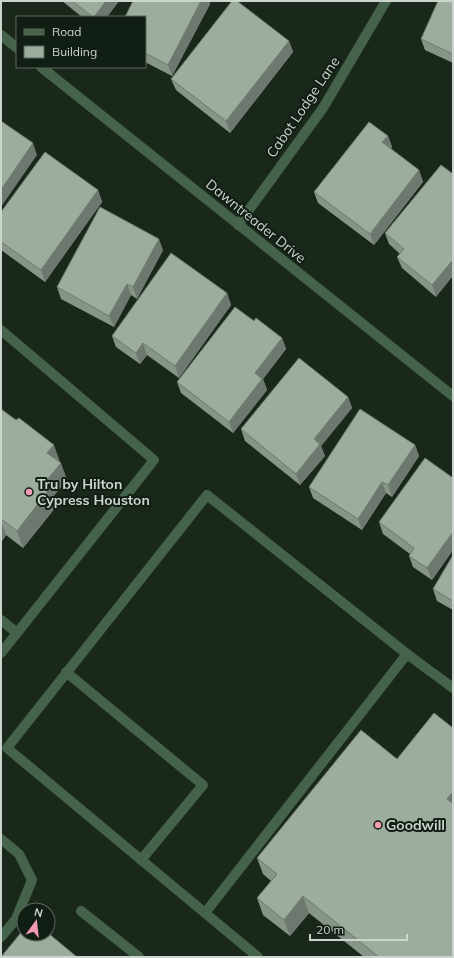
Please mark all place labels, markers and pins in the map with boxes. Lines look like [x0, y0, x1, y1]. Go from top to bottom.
place label: Tru by Hilton Cypress Houston [37, 475, 150, 509]
marker: Tru by Hilton Cypress Houston [24, 487, 34, 497]
place label: Goodwill [386, 816, 445, 834]
marker: Goodwill [373, 820, 383, 830]

